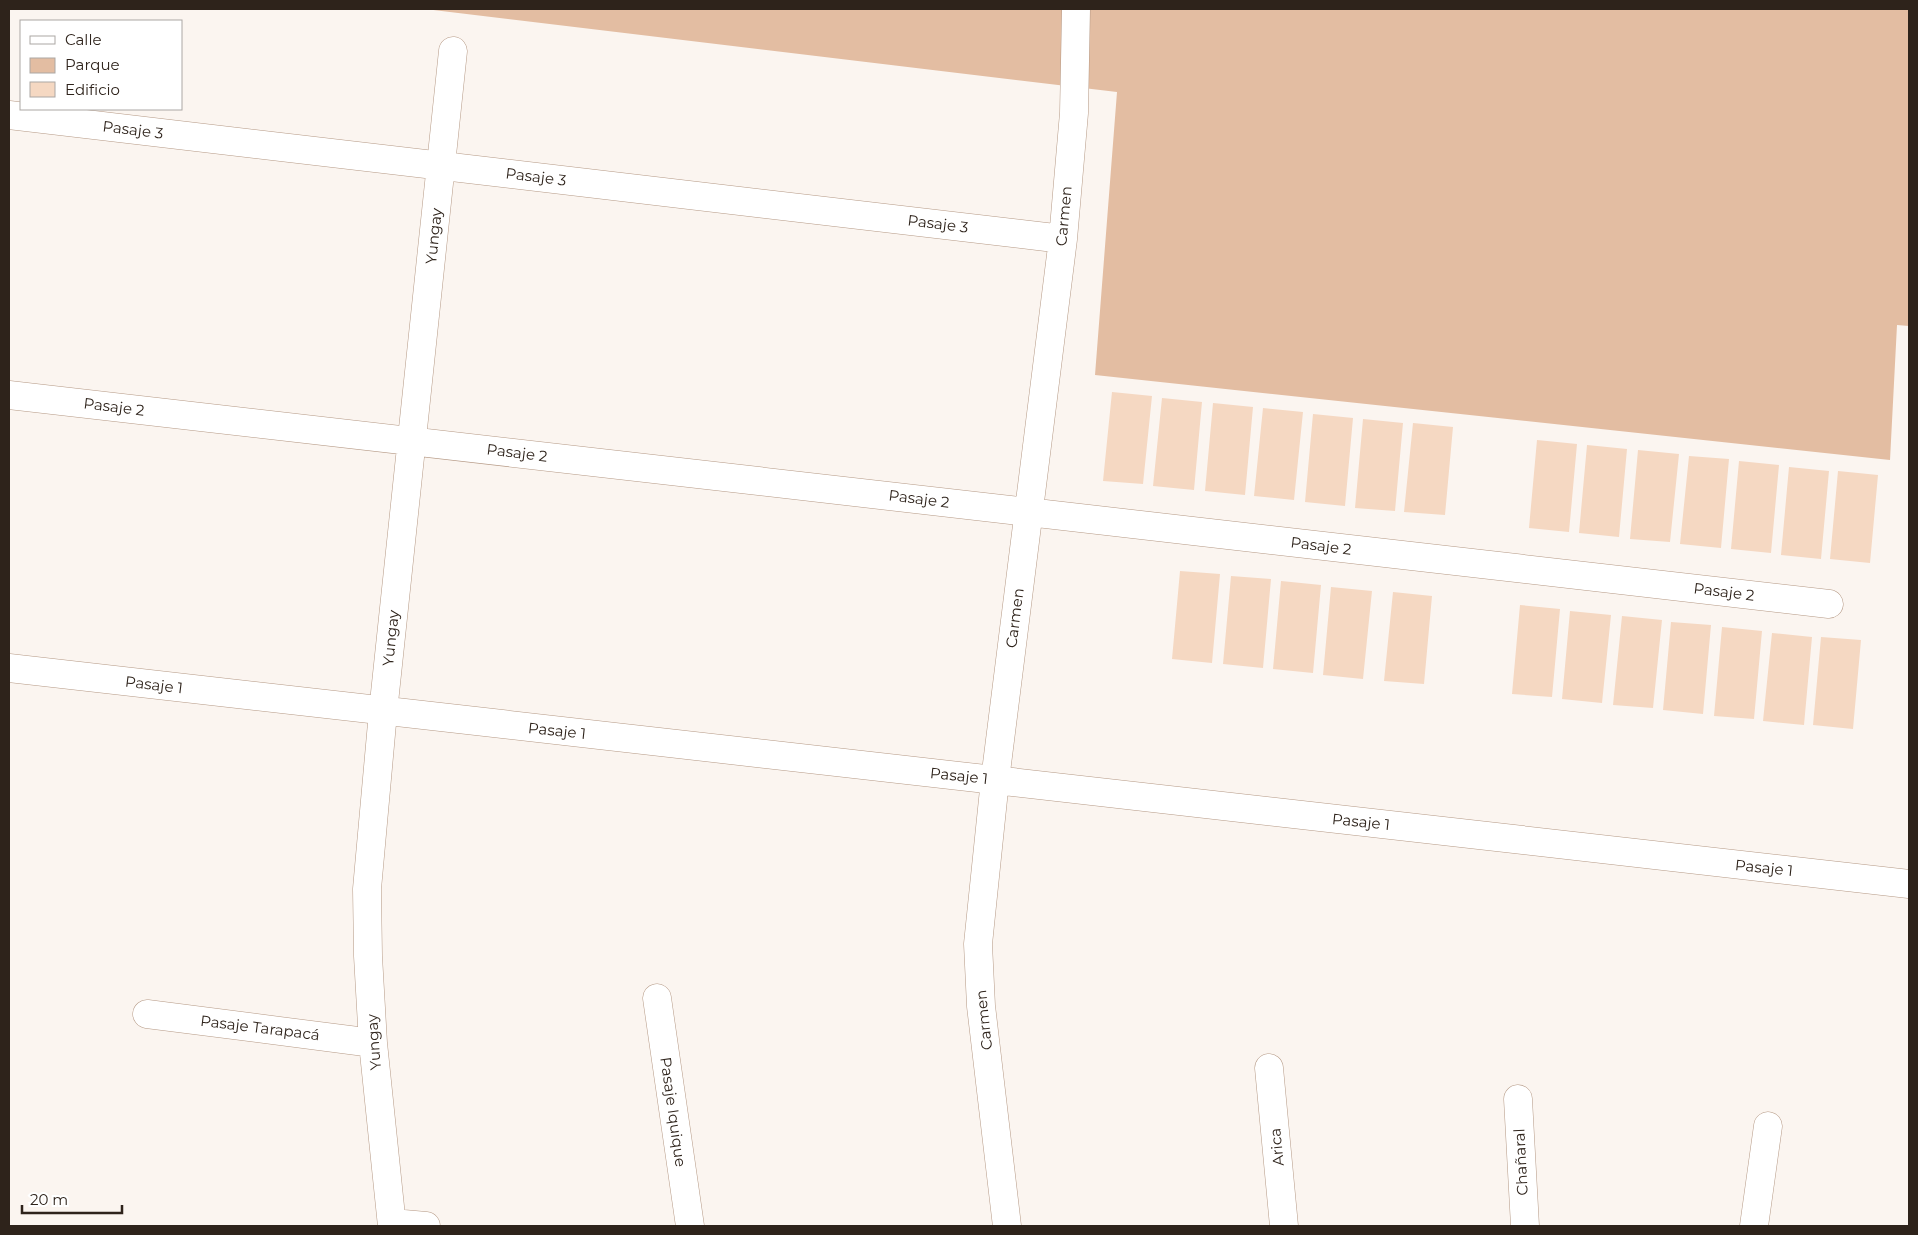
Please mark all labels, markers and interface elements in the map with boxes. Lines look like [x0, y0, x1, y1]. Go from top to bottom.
legend [20, 20, 182, 110]
text: Calle [65, 30, 102, 49]
text: Parque [65, 55, 120, 74]
text: Edificio [65, 80, 120, 99]
street label: Pasaje 3 [102, 116, 165, 143]
street label: Pasaje 3 [505, 163, 568, 190]
street label: Carmen [1051, 185, 1076, 247]
street label: Yungay [421, 206, 446, 265]
street label: Pasaje 3 [907, 210, 970, 237]
street label: Pasaje 2 [83, 393, 146, 420]
street label: Pasaje 2 [486, 439, 549, 466]
street label: Pasaje 2 [888, 485, 951, 512]
street label: Pasaje 2 [1290, 532, 1353, 559]
street label: Pasaje 2 [1693, 578, 1756, 605]
street label: Carmen [1001, 587, 1028, 649]
street label: Yungay [378, 608, 403, 667]
street label: Pasaje 1 [124, 672, 184, 697]
street label: Pasaje 1 [527, 718, 587, 743]
street label: Pasaje 1 [929, 763, 989, 788]
street label: Pasaje 1 [1331, 809, 1391, 834]
street label: Pasaje 1 [1734, 855, 1794, 880]
street label: Carmen [971, 989, 996, 1051]
street label: Pasaje Tarapacá [199, 1011, 321, 1044]
street label: Yungay [362, 1012, 385, 1071]
street label: Pasaje Iquique [656, 1056, 691, 1168]
street label: Arica [1265, 1127, 1288, 1167]
street label: Chañaral [1509, 1128, 1532, 1196]
scale bar [22, 1182, 122, 1214]
text: 20 m [30, 1190, 68, 1209]

